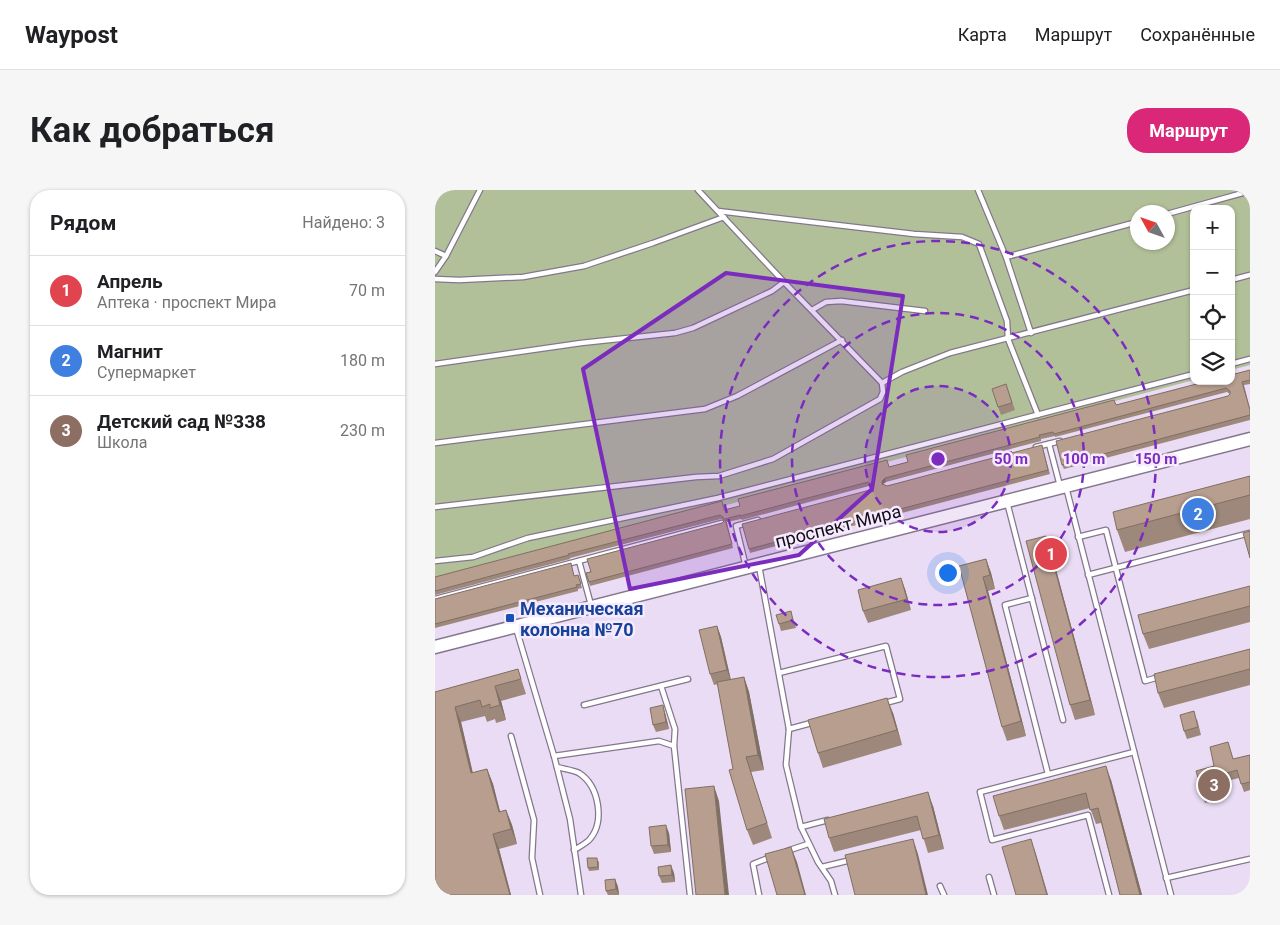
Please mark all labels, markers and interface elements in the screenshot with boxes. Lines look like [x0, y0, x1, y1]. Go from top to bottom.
text: Waypost [25, 21, 118, 49]
text: Карта [958, 24, 1007, 45]
text: Маршрут [1035, 24, 1112, 45]
text: Сохранённые [1140, 24, 1255, 45]
button: Маршрут [1127, 108, 1250, 153]
text: Как добраться [30, 110, 275, 151]
north arrow [1130, 205, 1175, 250]
map controls [1190, 205, 1235, 385]
button: + [1190, 205, 1235, 250]
text: Рядом [50, 211, 116, 235]
text: Найдено: 3 [302, 213, 385, 232]
button: − [1190, 250, 1235, 295]
text: Апрель [97, 270, 163, 293]
text: 1 [61, 281, 71, 300]
text: 70 m [349, 281, 385, 300]
text: Аптека · проспект Мира [97, 293, 276, 312]
button: locate [1190, 295, 1235, 340]
text: Магнит [97, 340, 163, 363]
button: layers [1190, 340, 1235, 385]
text: 2 [61, 351, 71, 370]
text: 180 m [340, 351, 385, 370]
text: Супермаркет [97, 363, 196, 382]
text: Детский сад №338 [97, 410, 266, 433]
text: 3 [61, 421, 71, 440]
text: 230 m [340, 421, 385, 440]
text: Школа [97, 433, 148, 452]
centre of rings [929, 450, 947, 468]
text: 50 m [994, 450, 1028, 468]
text: 100 m [1063, 450, 1105, 468]
text: 150 m [1135, 450, 1177, 468]
pin: 2 [1182, 495, 1214, 533]
street label: проспект Мира [773, 500, 903, 552]
pin: 1 [1035, 535, 1067, 573]
your location [935, 560, 961, 586]
place label: Механическая колонна №70 [520, 598, 644, 640]
marker: Механическая колонна №70 [504, 612, 516, 624]
pin: 3 [1198, 766, 1230, 804]

